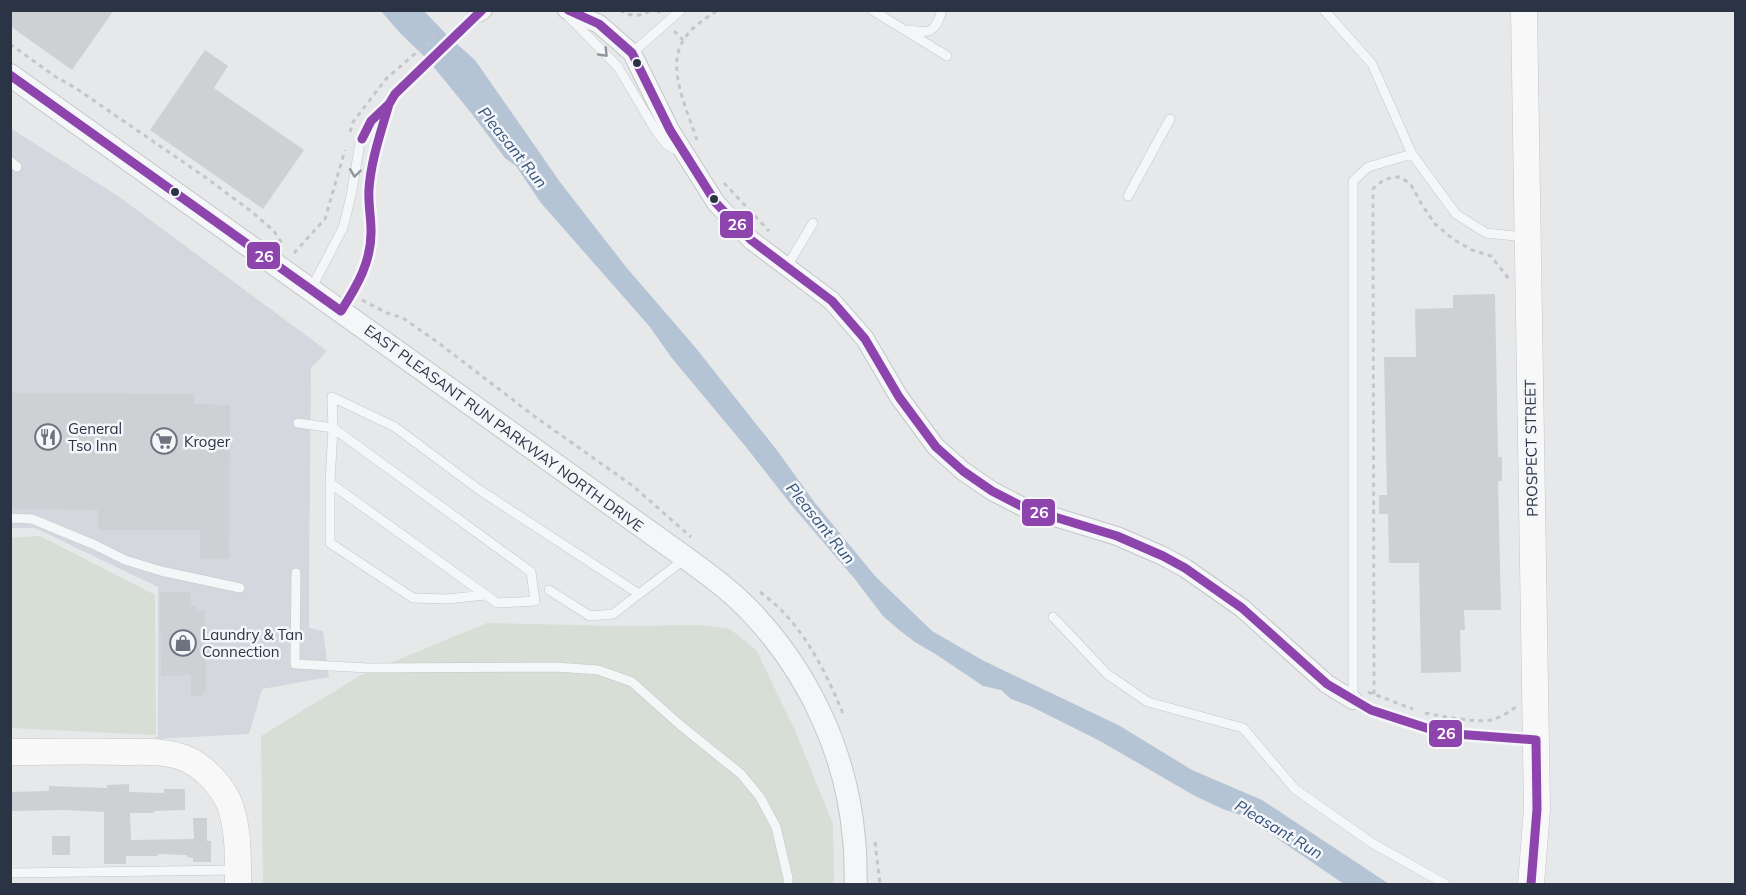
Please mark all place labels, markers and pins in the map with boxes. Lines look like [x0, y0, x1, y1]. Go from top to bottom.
unlabelled marker [631, 57, 643, 69]
unlabelled marker [169, 186, 181, 198]
unlabelled marker [708, 193, 720, 205]
place label: General Tso Inn [68, 419, 122, 455]
restaurant icon: General Tso Inn [33, 422, 63, 452]
supermarket icon: Kroger [149, 426, 179, 456]
place label: Kroger [184, 432, 231, 451]
place label: Laundry & Tan Connection [202, 625, 303, 661]
shop icon: Laundry & Tan Connection [168, 628, 198, 658]

